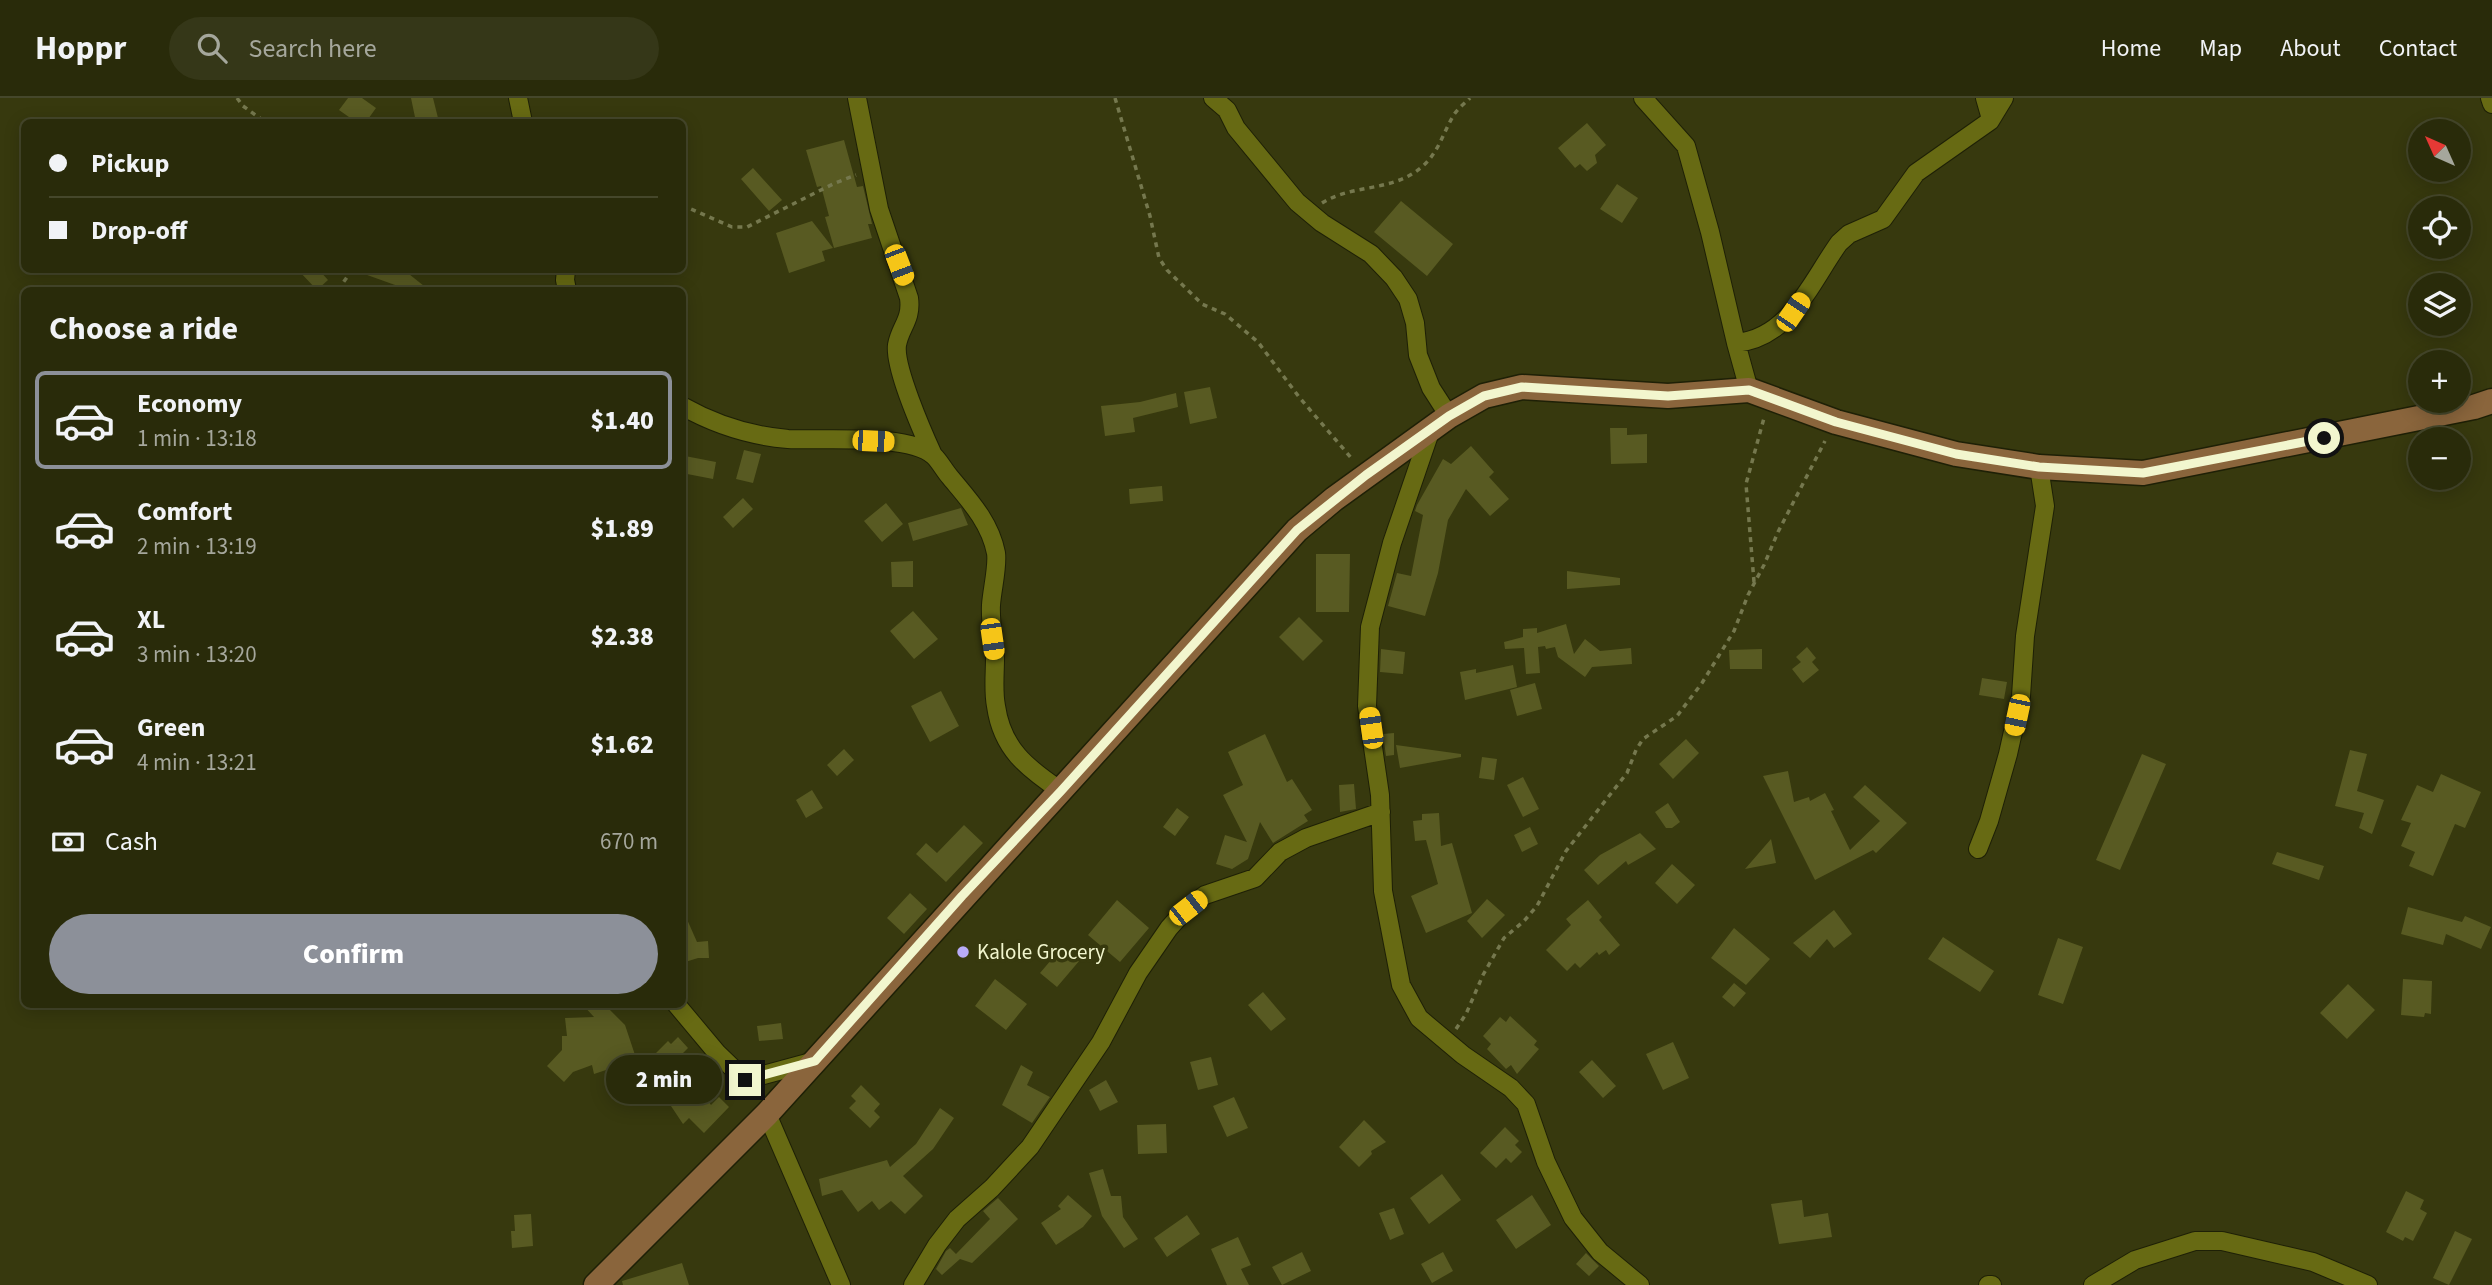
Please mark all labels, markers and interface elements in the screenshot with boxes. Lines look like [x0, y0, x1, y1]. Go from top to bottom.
search box [169, 17, 659, 80]
text: Hoppr [35, 25, 127, 72]
icon: search [193, 29, 231, 67]
text: Search here [249, 30, 377, 67]
text: Home [2101, 31, 2161, 66]
text: Map [2199, 31, 2242, 66]
text: About [2280, 31, 2341, 66]
text: Contact [2379, 31, 2457, 66]
north arrow [2408, 119, 2471, 182]
map controls [2408, 119, 2471, 490]
text: Pickup [91, 145, 169, 182]
button: locate [2408, 196, 2471, 259]
text: Drop-off [91, 212, 187, 249]
car [882, 242, 917, 288]
button: layers [2408, 273, 2471, 336]
car [1773, 289, 1814, 335]
text: Choose a ride [49, 306, 238, 352]
button: + [2408, 350, 2471, 413]
text: Economy [137, 385, 242, 422]
icon: car [53, 389, 116, 452]
text: $1.40 [590, 402, 654, 439]
text: 1 min · 13:18 [137, 422, 257, 455]
route start [2308, 422, 2340, 454]
button: − [2408, 427, 2471, 490]
car [852, 430, 895, 452]
text: Comfort [137, 493, 232, 530]
icon: car [53, 497, 116, 560]
text: $1.89 [590, 510, 654, 547]
text: 2 min · 13:19 [137, 530, 257, 563]
text: XL [137, 601, 165, 638]
icon: car [53, 605, 116, 668]
car [979, 617, 1006, 661]
text: $2.38 [590, 618, 654, 655]
text: 3 min · 13:20 [137, 638, 257, 671]
car [2003, 692, 2032, 738]
car [1358, 706, 1385, 750]
text: Green [137, 709, 205, 746]
icon: car [53, 713, 116, 776]
text: $1.62 [590, 726, 654, 763]
text: 4 min · 13:21 [137, 746, 257, 779]
icon: cash [49, 823, 87, 861]
text: Cash [105, 823, 158, 860]
text: 670 m [600, 825, 658, 858]
car [1165, 887, 1212, 929]
button: Confirm [49, 914, 658, 994]
place label: Kalole Grocery [977, 937, 1105, 967]
marker: Kalole Grocery [955, 944, 971, 960]
callout: 2 min [605, 1056, 720, 1104]
text: 2 min [636, 1063, 692, 1096]
route end [729, 1064, 761, 1096]

